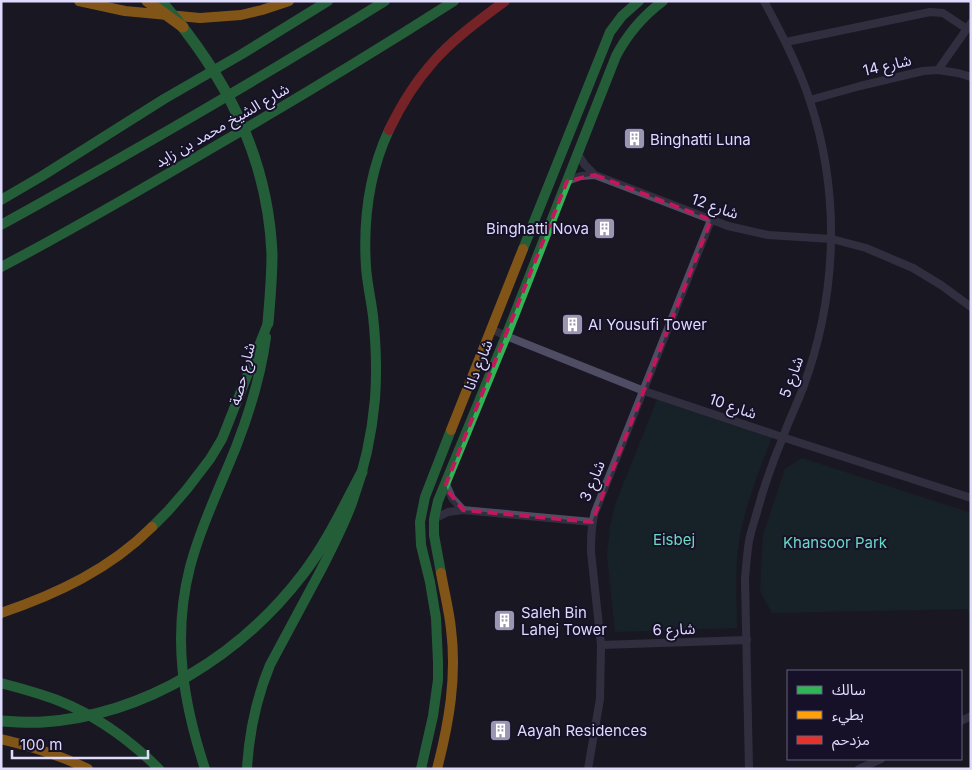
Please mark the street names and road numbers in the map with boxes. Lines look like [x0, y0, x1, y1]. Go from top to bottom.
street label: شارع 14 [861, 50, 914, 83]
street label: شارع الشيخ محمد بن زايد [151, 79, 294, 174]
street label: شارع 12 [688, 189, 741, 226]
street label: شارع دانا [459, 337, 500, 394]
street label: شارع حصة [225, 341, 262, 408]
street label: شارع 5 [775, 354, 810, 401]
street label: شارع 10 [706, 389, 759, 426]
street label: شارع 3 [575, 457, 612, 505]
street label: شارع 6 [652, 619, 696, 642]

